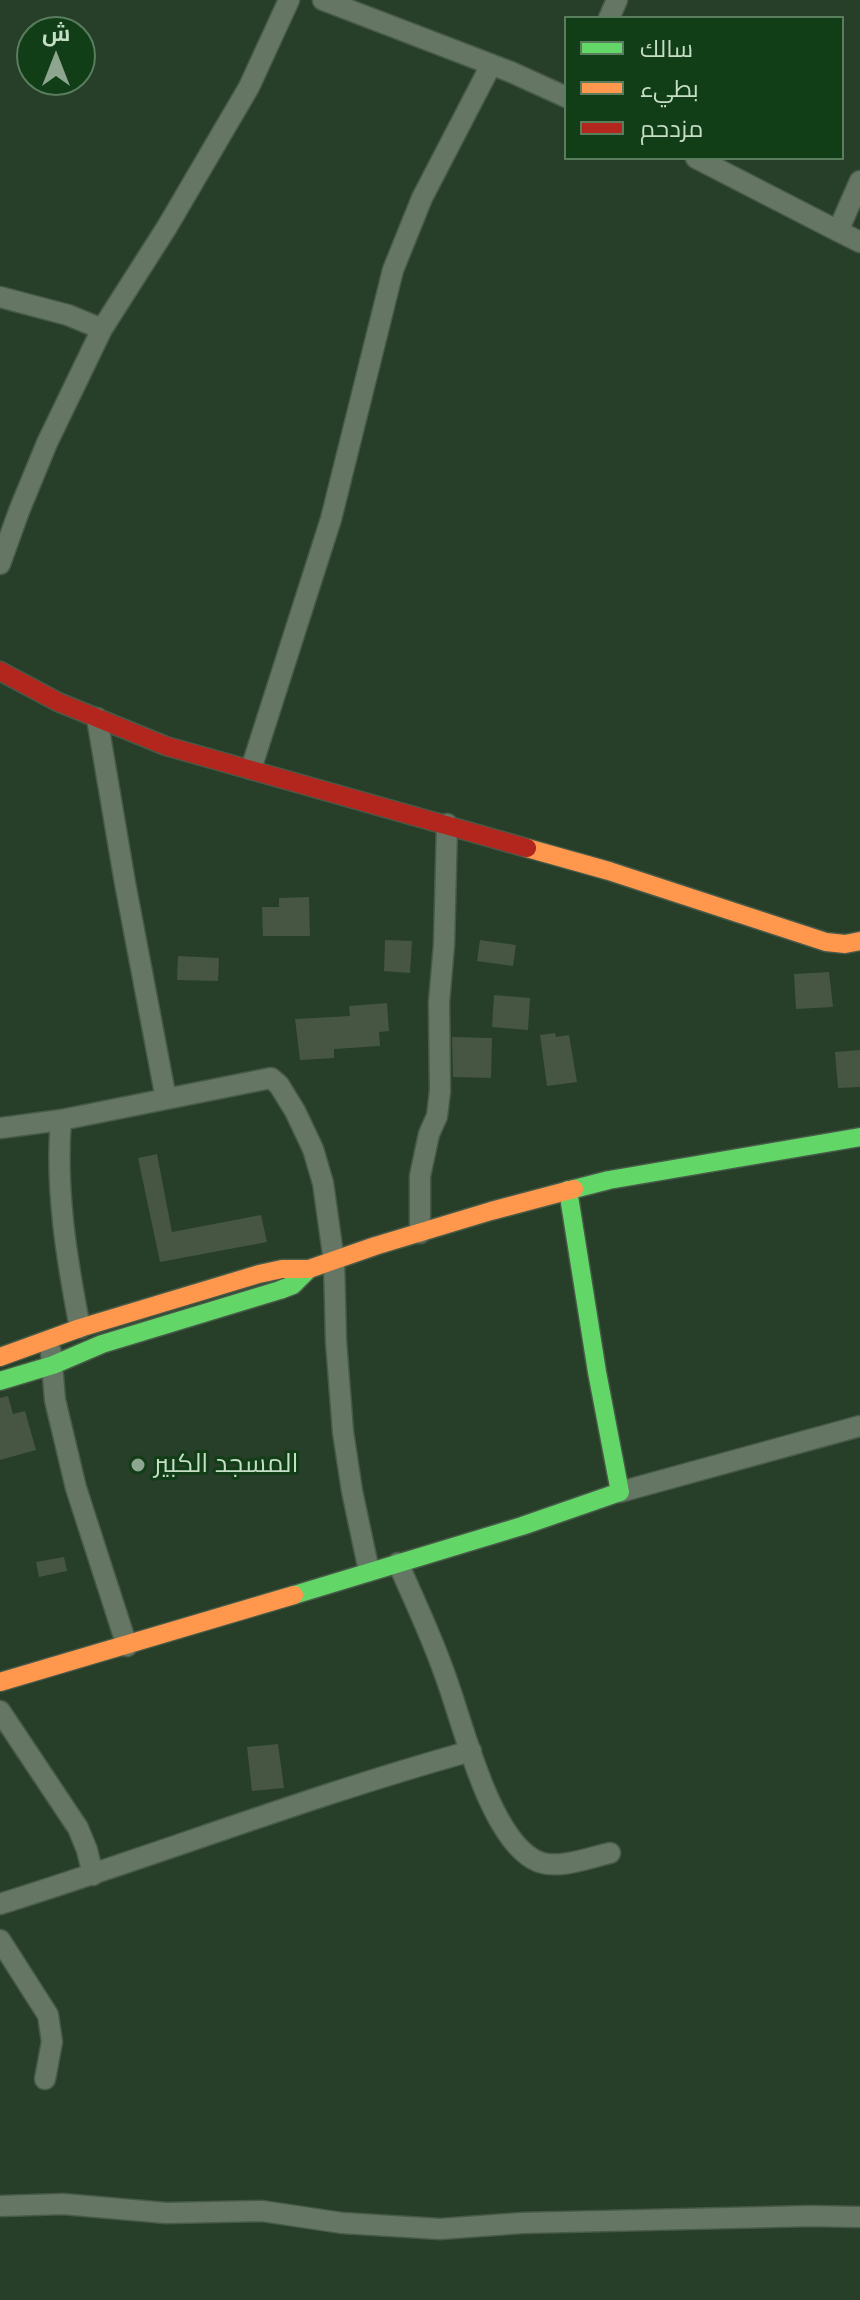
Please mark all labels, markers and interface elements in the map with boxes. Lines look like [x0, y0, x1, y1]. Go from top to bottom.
north arrow [16, 16, 96, 96]
legend [564, 16, 844, 160]
text: ش [42, 21, 70, 46]
text: سالك [640, 35, 693, 63]
text: بطيء [640, 75, 699, 103]
text: مزدحم [640, 115, 703, 143]
place label: المسجد الكبير [154, 1449, 298, 1481]
marker: المسجد الكبير [129, 1456, 147, 1474]

